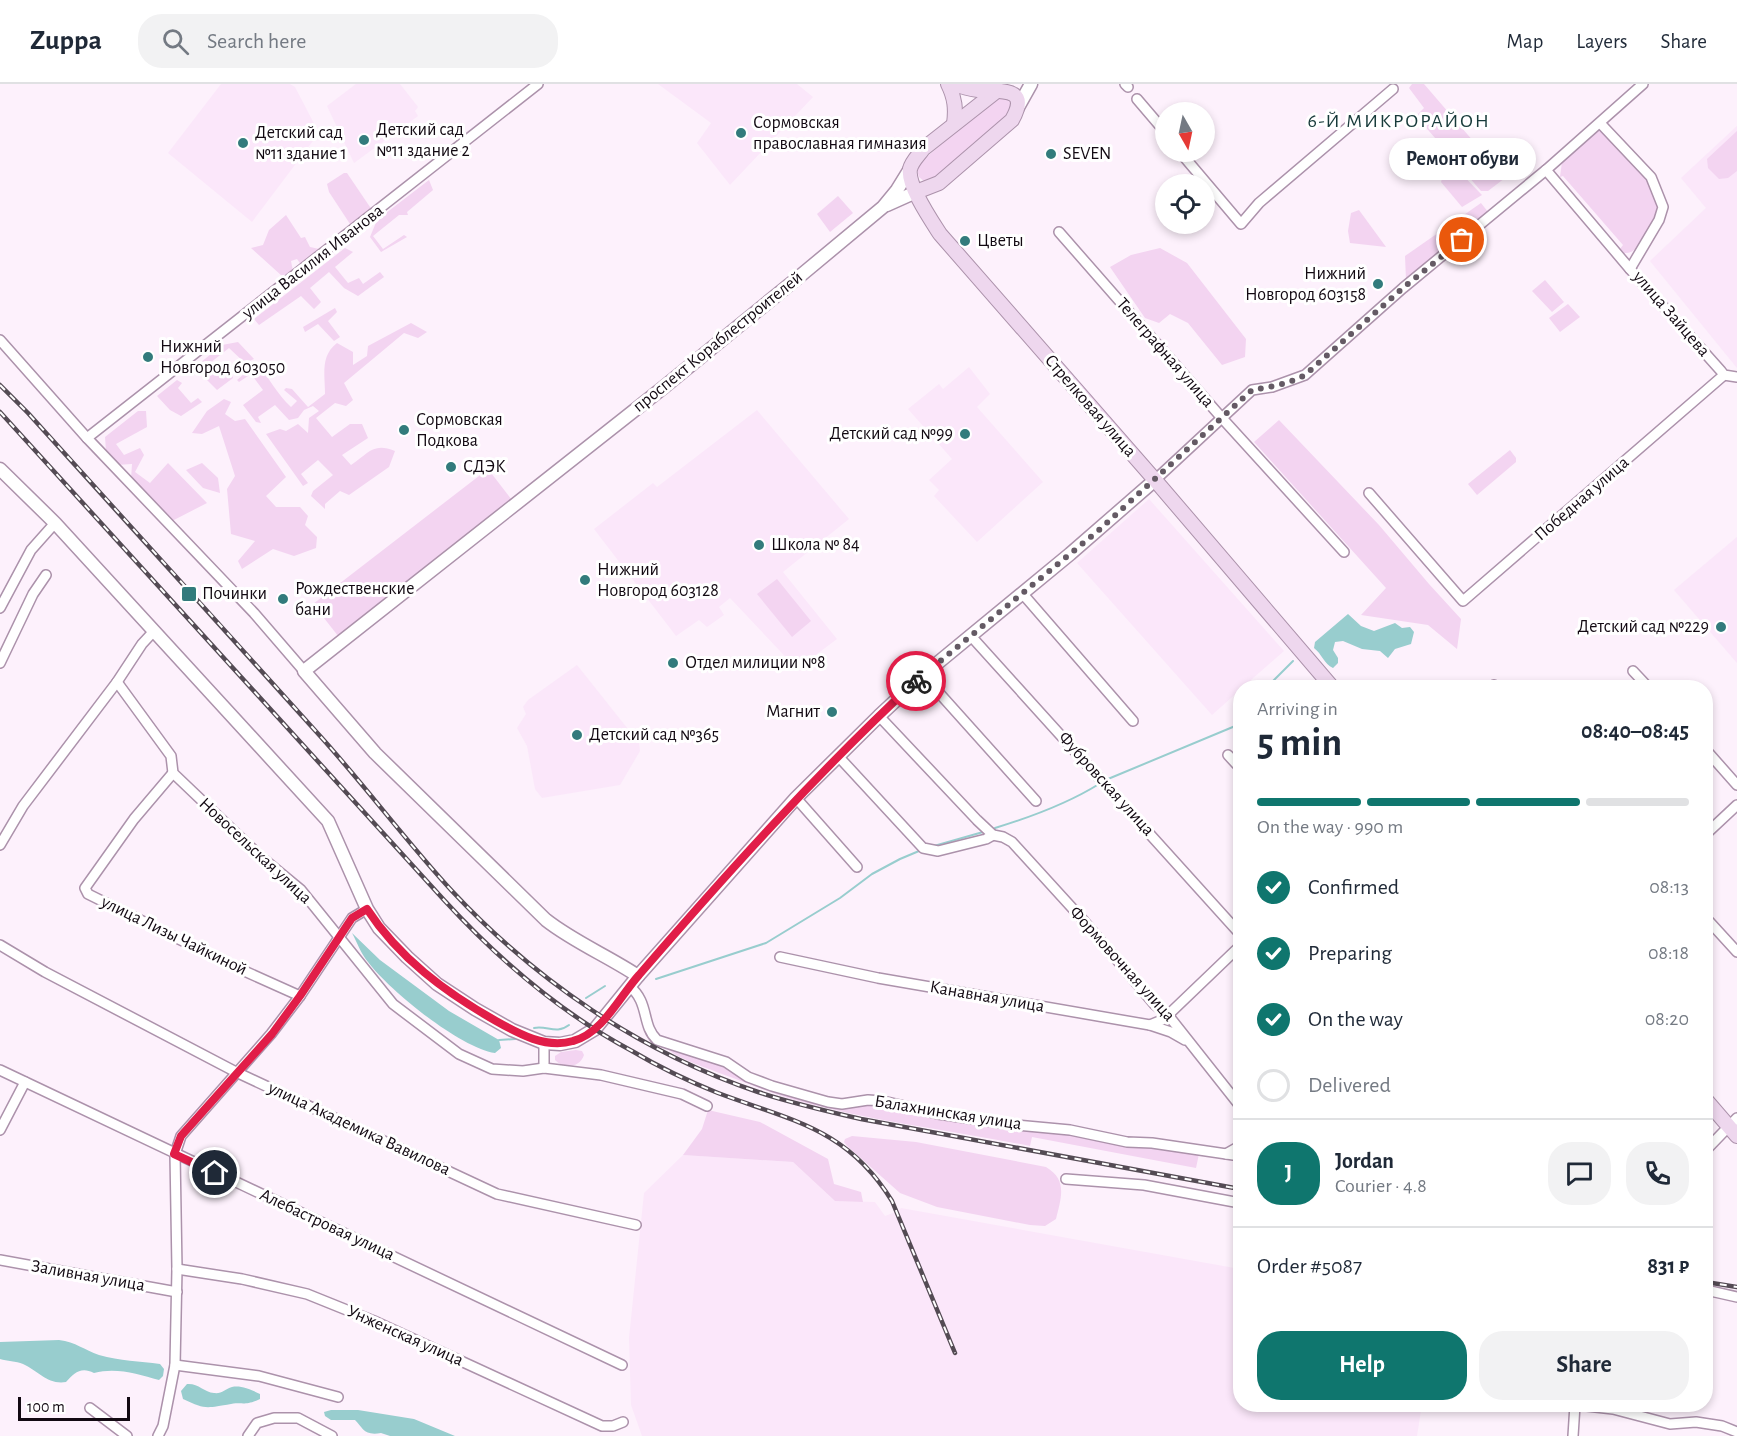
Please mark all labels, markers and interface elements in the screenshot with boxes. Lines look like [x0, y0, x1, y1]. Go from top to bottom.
search box [138, 14, 558, 68]
icon: search [159, 25, 192, 58]
text: Zuppa [30, 27, 102, 55]
text: Search here [207, 30, 307, 52]
text: Map [1507, 31, 1543, 52]
text: Layers [1576, 31, 1627, 52]
text: Share [1660, 31, 1707, 52]
north arrow [1155, 102, 1215, 162]
map controls [1155, 102, 1215, 234]
district label: 6-Й МИКРОРАЙОН [1308, 111, 1490, 131]
place label: Сормовская православная гимназия [753, 114, 927, 153]
place label: Детский сад №11 здание 2 [376, 121, 470, 160]
place label: Детский сад №11 здание 1 [255, 124, 347, 163]
marker: Сормовская православная гимназия [734, 126, 748, 140]
marker: Детский сад №11 здание 2 [357, 133, 371, 147]
marker: Детский сад №11 здание 1 [236, 136, 250, 150]
callout: Ремонт обуви [1388, 138, 1536, 180]
place label: SEVEN [1063, 145, 1111, 163]
marker: SEVEN [1044, 147, 1058, 161]
text: Ремонт обуви [1406, 149, 1519, 169]
button: locate [1155, 174, 1215, 234]
street label: улица Василия Иванова [238, 201, 387, 323]
pin [1436, 214, 1487, 265]
icon: bag [1445, 223, 1478, 256]
place label: Цветы [977, 232, 1024, 250]
marker: Цветы [958, 234, 972, 248]
place label: Нижний Новгород 603158 [1245, 265, 1366, 304]
street label: проспект Кораблестроителей [629, 267, 806, 416]
street label: улица Зайцева [1628, 267, 1713, 360]
marker: Нижний Новгород 603158 [1371, 277, 1385, 291]
street label: Телеграфная улица [1113, 295, 1217, 411]
place label: Нижний Новгород 603050 [160, 338, 285, 377]
marker: Нижний Новгород 603050 [141, 350, 155, 364]
street label: Стрелковая улица [1041, 351, 1139, 461]
place label: Сормовская Подкова [416, 411, 503, 450]
marker: Сормовская Подкова [397, 423, 411, 437]
place label: Детский сад №99 [830, 425, 953, 443]
marker: Детский сад №99 [958, 427, 972, 441]
street label: Победная улица [1531, 453, 1633, 545]
place label: СДЭК [463, 458, 506, 476]
marker: СДЭК [444, 460, 458, 474]
place label: Школа № 84 [771, 536, 860, 554]
marker: Школа № 84 [752, 538, 766, 552]
place label: Нижний Новгород 603128 [597, 561, 719, 600]
marker: Нижний Новгород 603128 [578, 573, 592, 587]
place label: Рождественские бани [295, 580, 414, 619]
marker: Починки [180, 585, 198, 603]
place label: Починки [202, 585, 267, 603]
marker: Рождественские бани [276, 592, 290, 606]
place label: Детский сад №229 [1578, 618, 1709, 636]
marker: Детский сад №229 [1714, 620, 1728, 634]
courier [886, 651, 946, 711]
place label: Отдел милиции №8 [685, 654, 826, 672]
marker: Отдел милиции №8 [666, 656, 680, 670]
icon: bike [900, 665, 933, 698]
text: Arriving in [1257, 699, 1338, 719]
place label: Магнит [766, 703, 821, 721]
marker: Магнит [825, 705, 839, 719]
text: 08:40–08:45 [1581, 720, 1689, 742]
text: 5 min [1257, 724, 1342, 763]
place label: Детский сад №365 [589, 726, 719, 744]
marker: Детский сад №365 [570, 728, 584, 742]
street label: Фубровская улица [1055, 728, 1158, 840]
street label: Новосельская улица [195, 794, 315, 908]
text: On the way · 990 m [1257, 817, 1403, 837]
icon: check [1257, 871, 1290, 904]
text: Confirmed [1308, 876, 1399, 898]
text: 08:13 [1649, 877, 1689, 897]
street label: улица Лизы Чайкиной [97, 892, 250, 979]
street label: Формовочная улица [1066, 903, 1178, 1025]
icon: check [1257, 937, 1290, 970]
text: Preparing [1308, 942, 1392, 964]
text: 08:18 [1648, 943, 1689, 963]
street label: Канавная улица [928, 978, 1046, 1016]
icon: check [1257, 1003, 1290, 1036]
text: On the way [1308, 1008, 1403, 1030]
text: 08:20 [1645, 1009, 1689, 1029]
text: Delivered [1308, 1074, 1391, 1096]
street label: улица Академика Вавилова [264, 1078, 453, 1179]
street label: Балахнинская улица [873, 1092, 1023, 1134]
button: chat [1548, 1142, 1611, 1205]
button: phone [1626, 1142, 1689, 1205]
pin [189, 1147, 240, 1198]
text: Jordan [1335, 1150, 1394, 1172]
icon: home [198, 1156, 231, 1189]
text: J [1285, 1162, 1292, 1184]
text: Courier · 4.8 [1335, 1176, 1427, 1196]
street label: Алебастровая улица [257, 1185, 398, 1264]
text: Order #5087 [1257, 1255, 1362, 1277]
text: 831 ₽ [1647, 1255, 1689, 1277]
street label: Заливная улица [30, 1257, 146, 1295]
street label: Унженская улица [344, 1302, 466, 1370]
button: Help [1257, 1331, 1467, 1400]
button: Share [1479, 1331, 1689, 1400]
scale bar [18, 1394, 130, 1422]
text: 100 m [27, 1399, 65, 1415]

